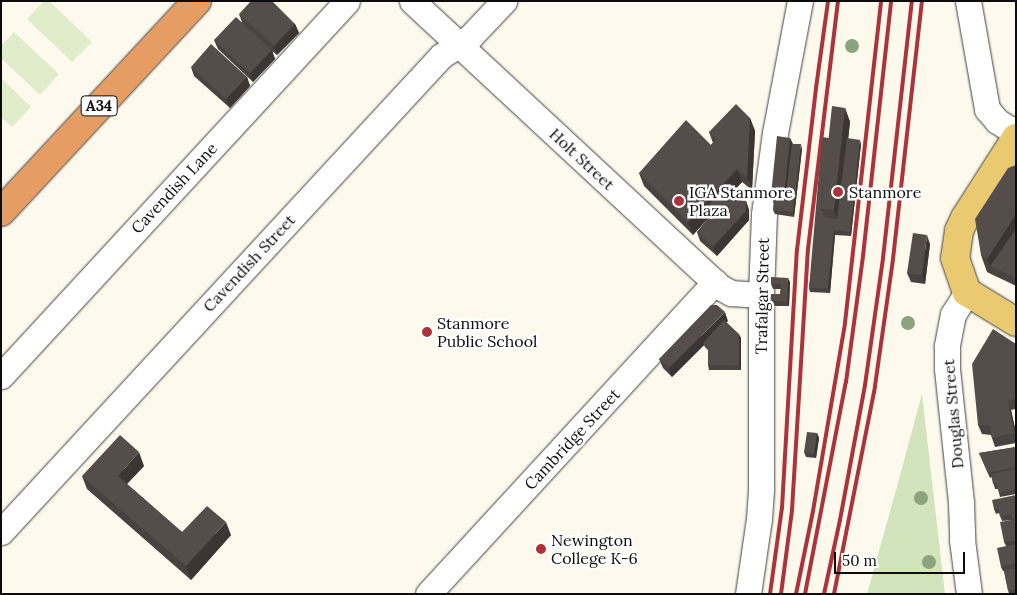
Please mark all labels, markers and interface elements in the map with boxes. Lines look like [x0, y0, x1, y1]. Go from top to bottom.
road number: A34 [80, 94, 118, 118]
street label: Holt Street [546, 124, 618, 194]
street label: Cavendish Lane [127, 139, 221, 237]
place label: IGA Stanmore Plaza [689, 182, 793, 220]
place label: Stanmore [849, 182, 921, 202]
marker: Stanmore [831, 185, 845, 199]
marker: IGA Stanmore Plaza [673, 195, 685, 207]
street label: Cavendish Street [199, 210, 299, 316]
street label: Trafalgar Street [751, 237, 773, 355]
place label: Stanmore Public School [437, 313, 537, 351]
marker: Stanmore Public School [421, 326, 433, 338]
street label: Douglas Street [939, 359, 967, 469]
street label: Cambridge Street [520, 385, 624, 493]
place label: Newington College K-6 [551, 530, 638, 568]
scale bar [837, 542, 968, 574]
marker: Newington College K-6 [535, 543, 547, 555]
text: 50 m [842, 551, 877, 570]

